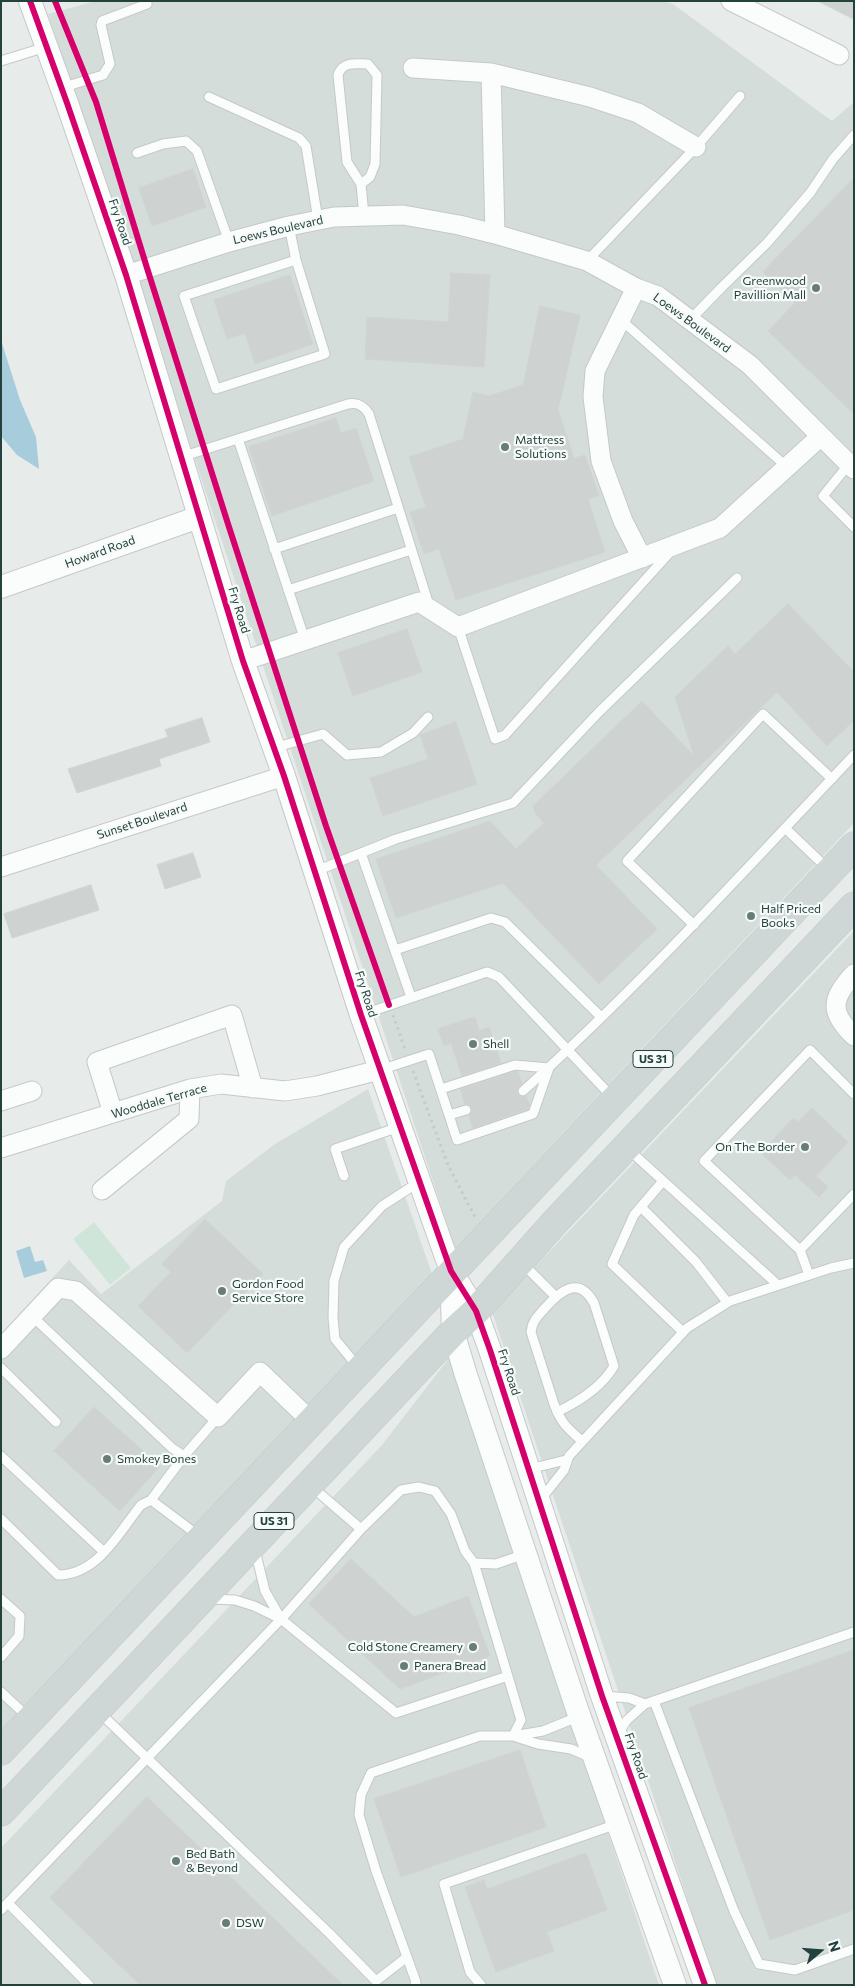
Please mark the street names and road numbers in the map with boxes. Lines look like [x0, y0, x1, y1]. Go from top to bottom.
street label: Fry Road [105, 197, 135, 247]
street label: Loews Boulevard [231, 213, 325, 247]
street label: Loews Boulevard [650, 290, 734, 356]
street label: Howard Road [63, 533, 137, 571]
street label: Fry Road [225, 585, 253, 635]
street label: Sunset Boulevard [95, 800, 189, 842]
street label: Fry Road [352, 969, 380, 1019]
road number: US 31 [633, 1050, 673, 1068]
street label: Wooddale Terrace [110, 1080, 208, 1122]
street label: Fry Road [495, 1347, 523, 1397]
road number: US 31 [254, 1512, 294, 1530]
street label: Fry Road [621, 1731, 651, 1781]

